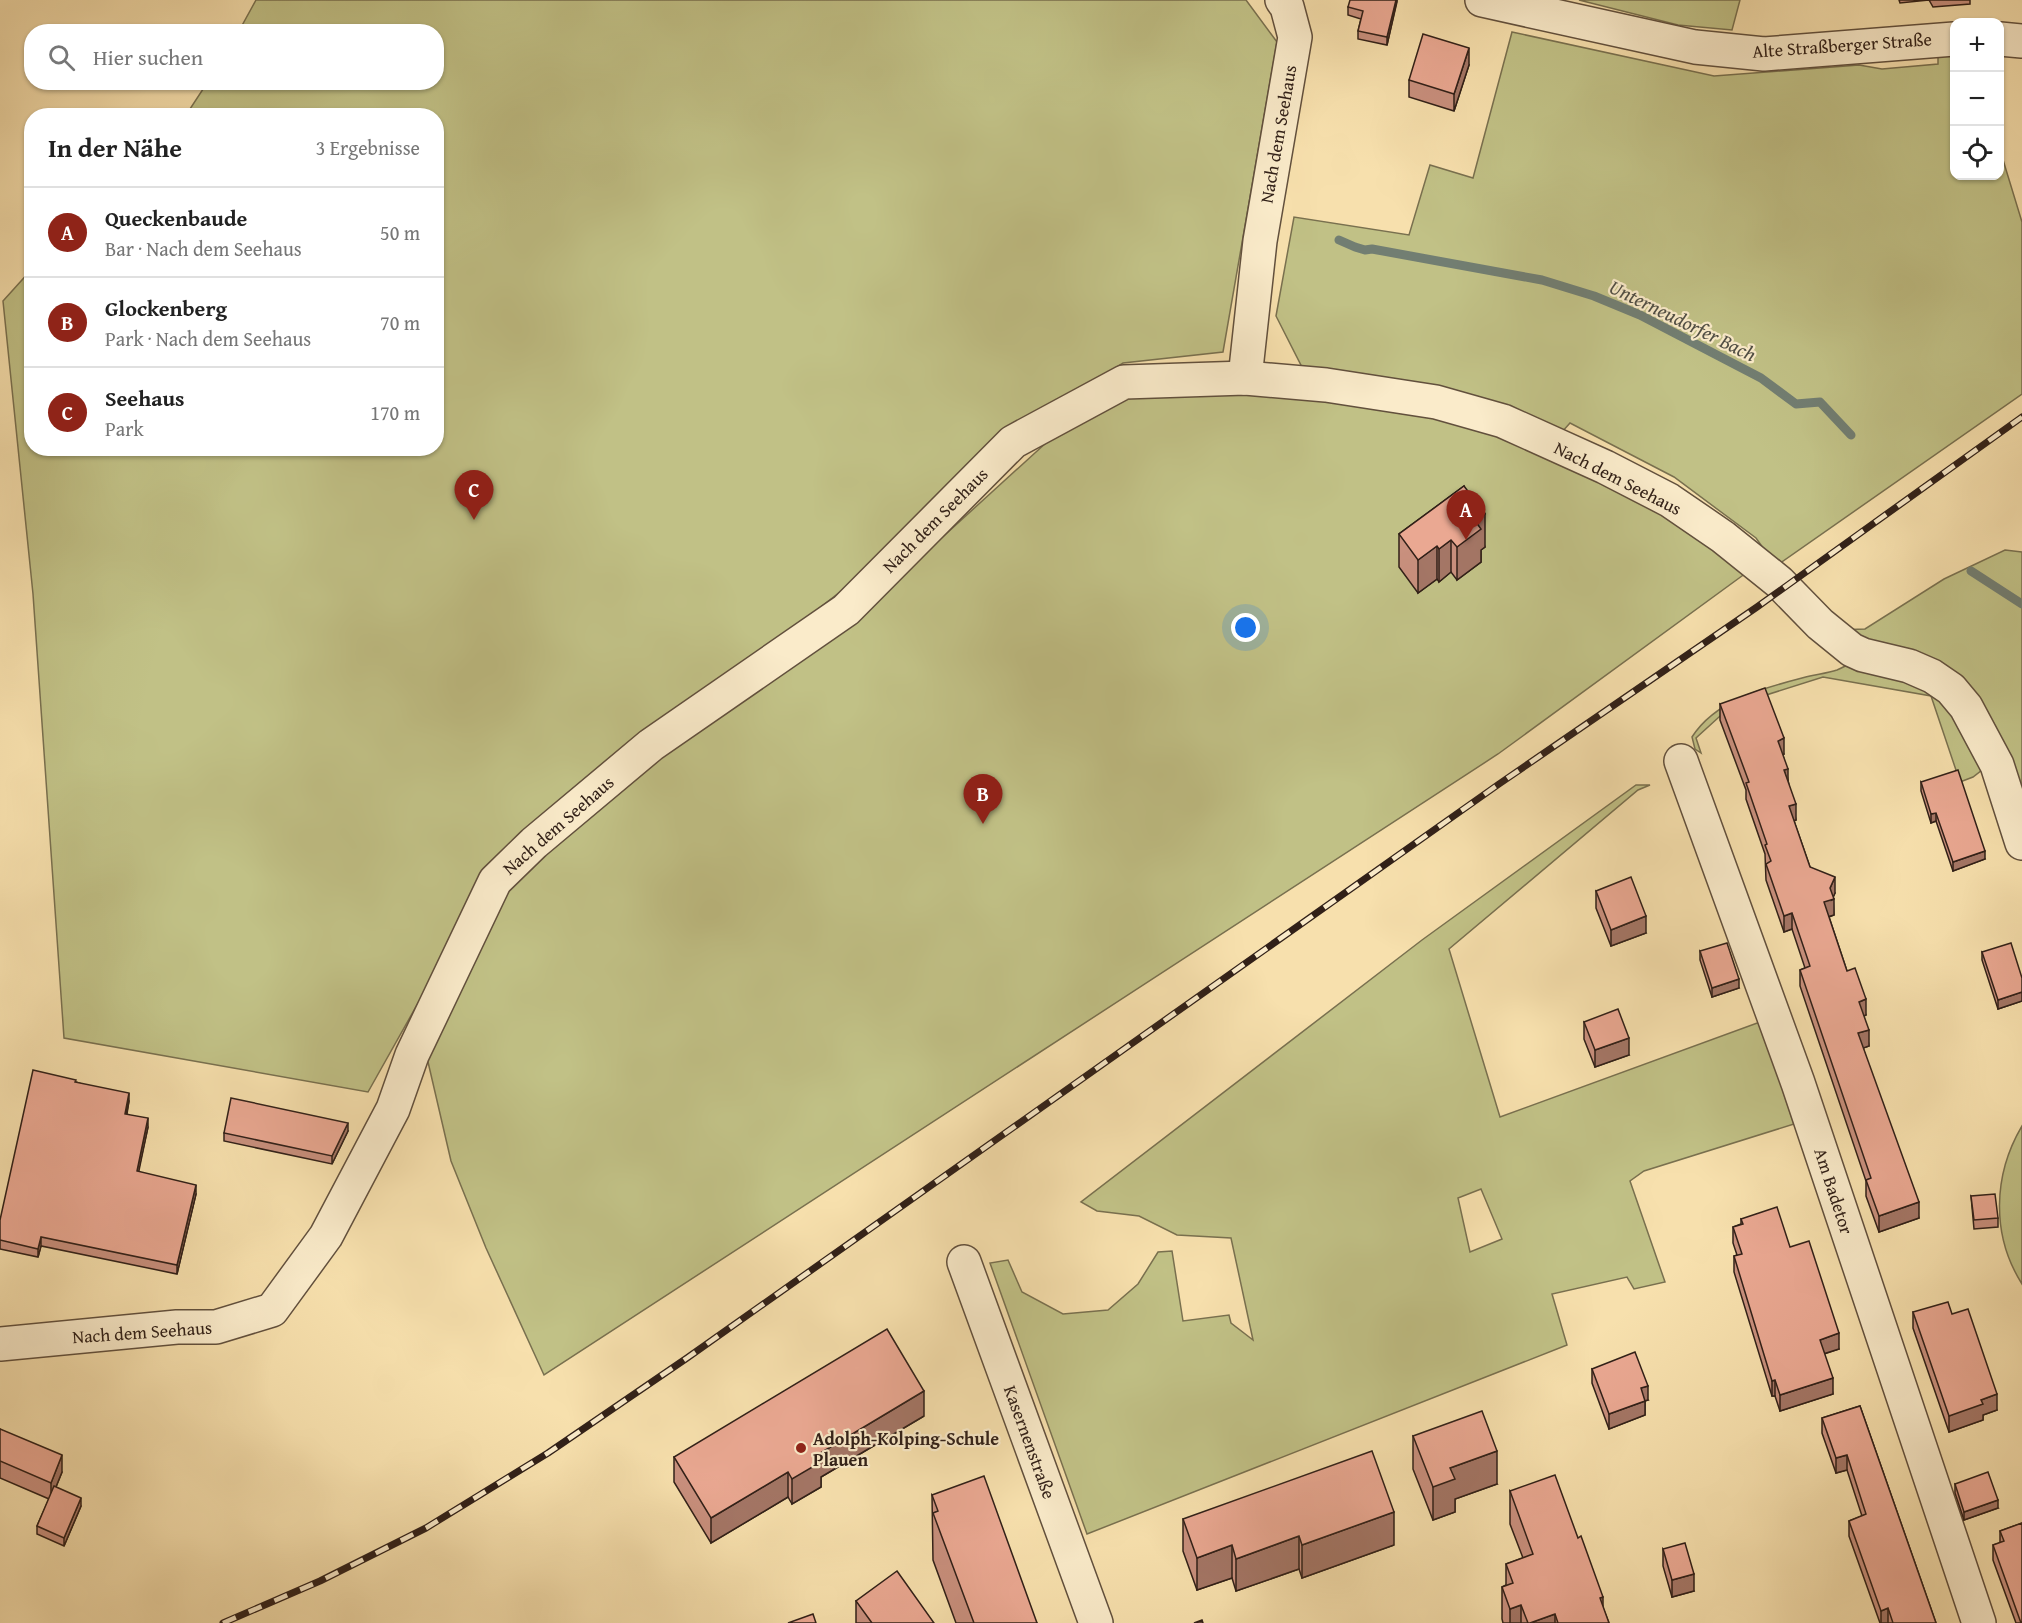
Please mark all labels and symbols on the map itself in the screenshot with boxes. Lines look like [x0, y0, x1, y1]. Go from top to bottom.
street label: Alte Straßberger Straße [1751, 25, 1933, 65]
street label: Nach dem Seehaus [1253, 63, 1303, 205]
water label: Unterneudorfer Bach [1604, 272, 1762, 368]
street label: Nach dem Seehaus [1550, 434, 1686, 522]
street label: Nach dem Seehaus [876, 461, 994, 579]
pin: C [454, 470, 494, 520]
pin: A [1446, 490, 1486, 540]
your location [1231, 613, 1260, 642]
street label: Nach dem Seehaus [496, 769, 620, 881]
pin: B [964, 774, 1002, 824]
street label: Am Badetor [1807, 1144, 1861, 1238]
street label: Nach dem Seehaus [71, 1314, 213, 1350]
street label: Kasernenstraße [997, 1381, 1063, 1503]
place label: Adolph-Kolping-Schule Plauen [813, 1425, 999, 1473]
marker: Adolph-Kolping-Schule Plauen [794, 1441, 808, 1455]

